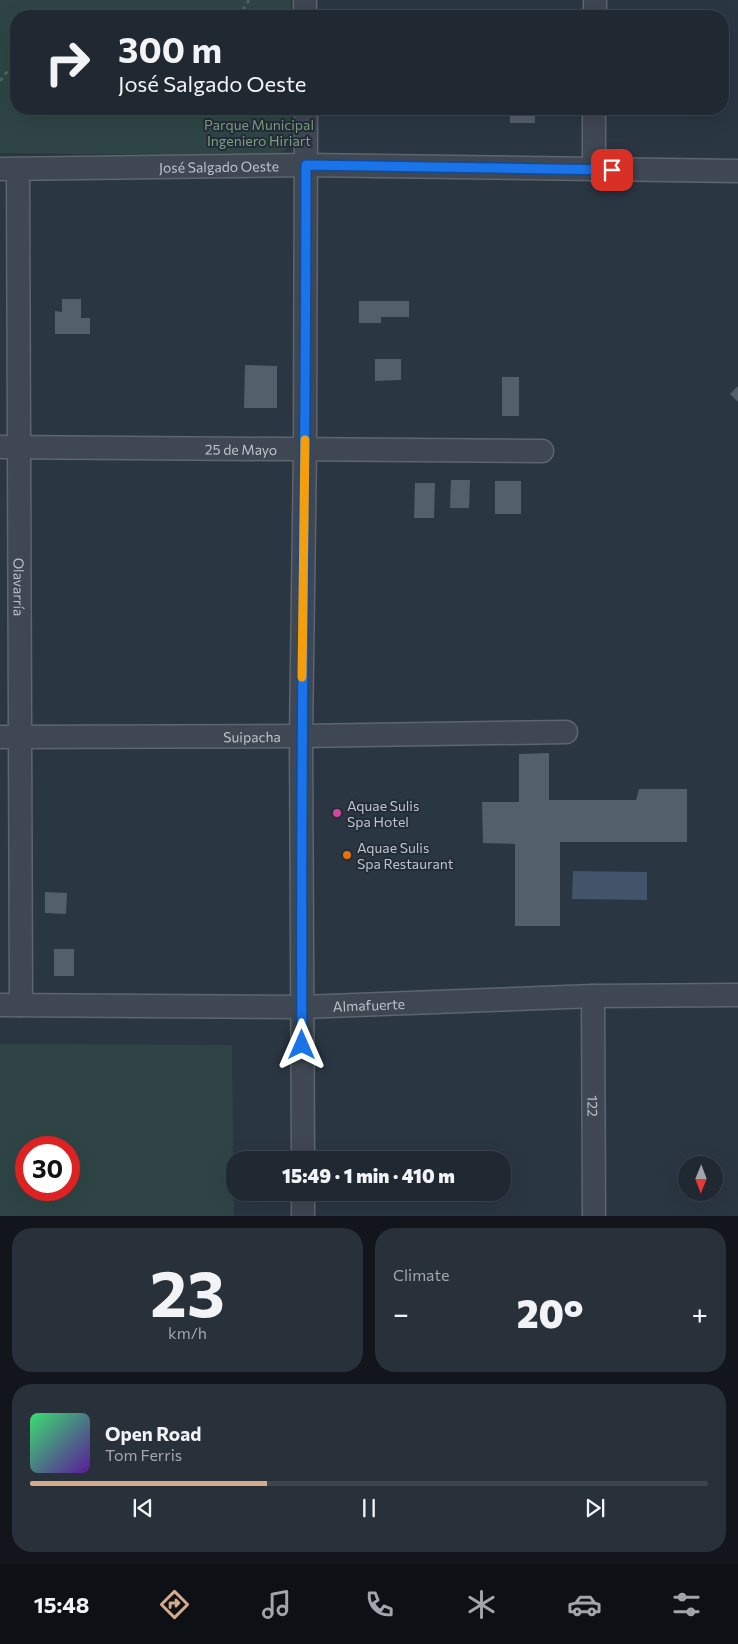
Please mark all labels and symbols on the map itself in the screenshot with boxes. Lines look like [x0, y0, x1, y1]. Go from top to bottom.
park label: Parque Municipal Ingeniero Hiriart [204, 116, 314, 149]
pin [591, 149, 633, 191]
street label: José Salgado Oeste [159, 157, 279, 175]
street label: 25 de Mayo [205, 440, 277, 458]
street label: Olavarría [11, 558, 28, 616]
street label: Suipacha [223, 728, 281, 745]
place label: Aquae Sulis Spa Hotel [347, 797, 419, 830]
marker: Aquae Sulis Spa Hotel [331, 807, 343, 819]
place label: Aquae Sulis Spa Restaurant [357, 839, 454, 872]
marker: Aquae Sulis Spa Restaurant [341, 849, 353, 861]
street label: Almafuerte [333, 995, 405, 1014]
position arrow [275, 1018, 327, 1070]
street label: 122 [585, 1095, 602, 1117]
speed limit sign: 30 [15, 1136, 80, 1201]
north arrow [678, 1156, 722, 1201]

